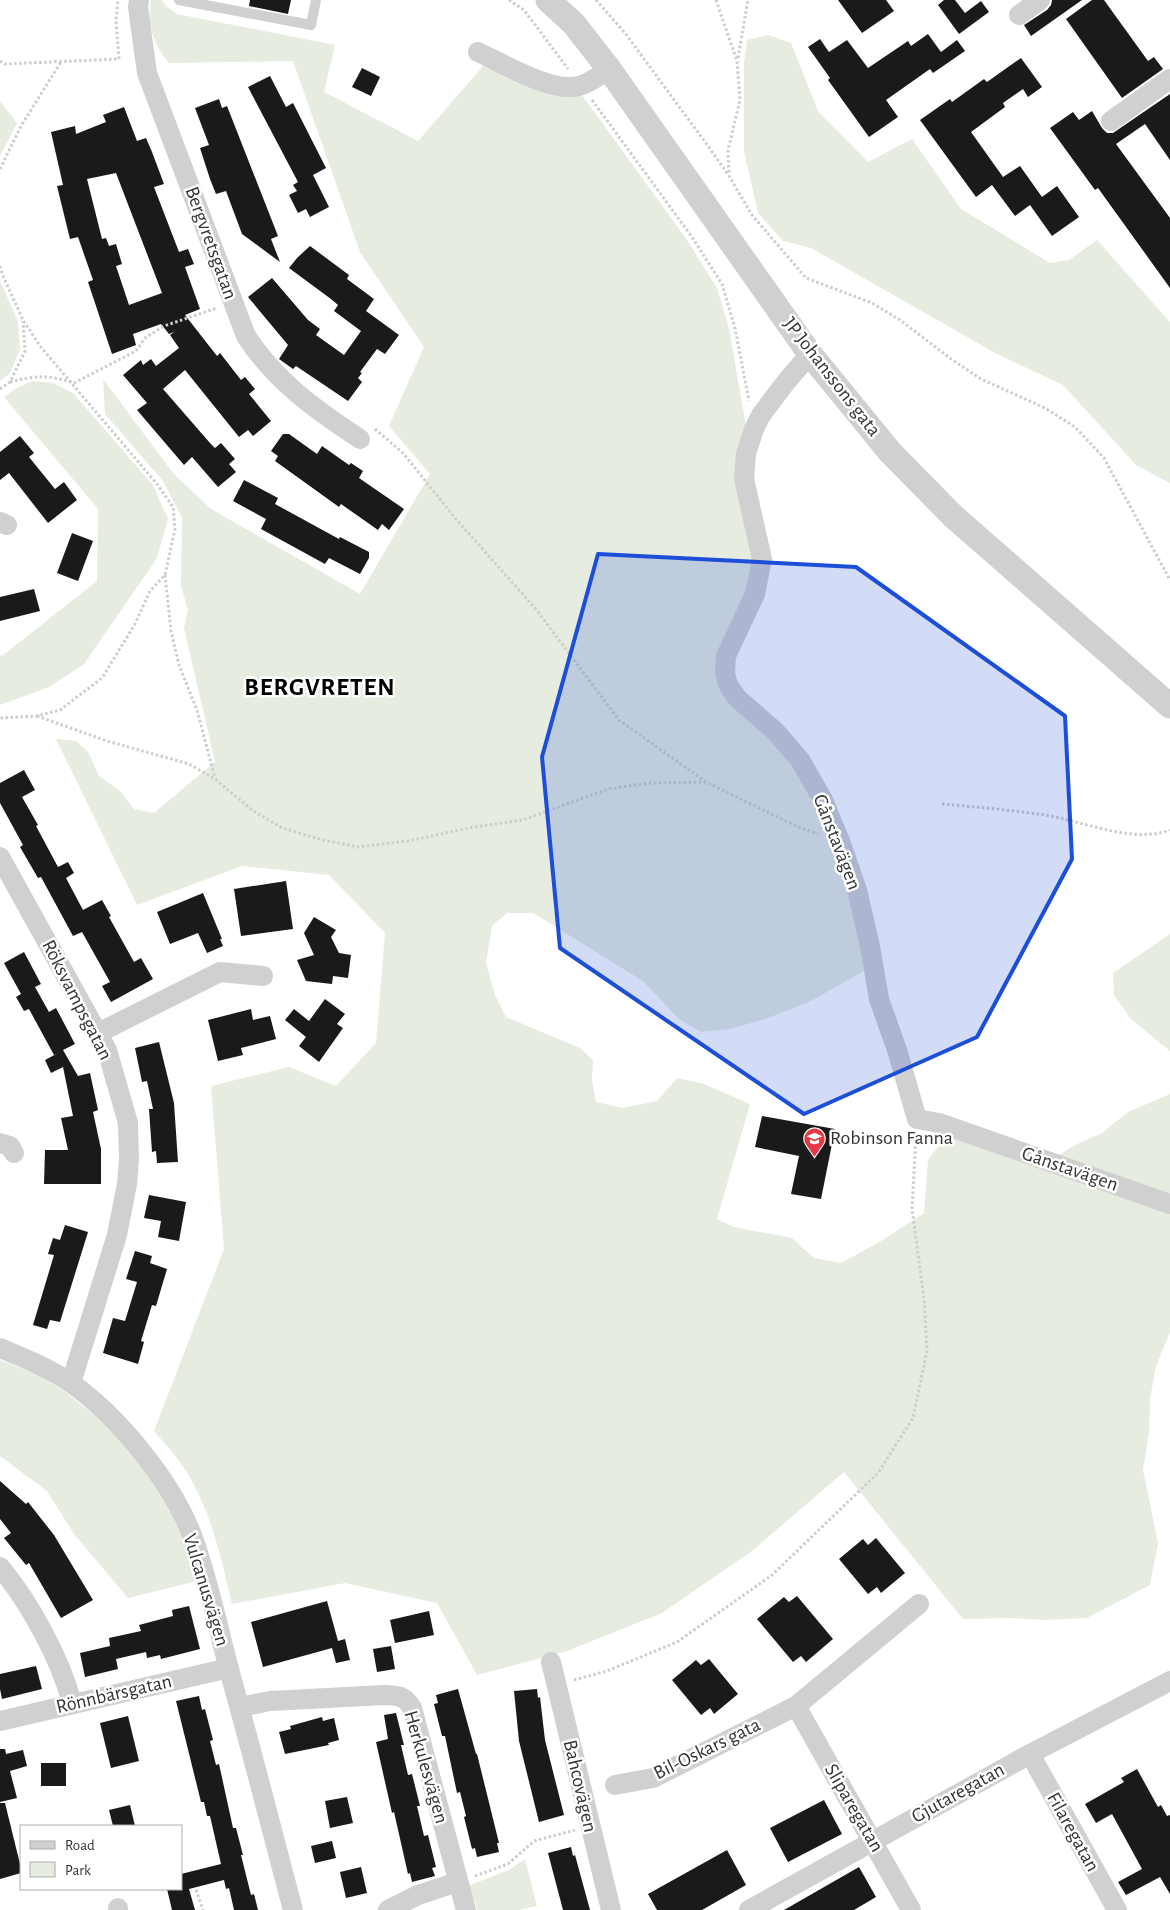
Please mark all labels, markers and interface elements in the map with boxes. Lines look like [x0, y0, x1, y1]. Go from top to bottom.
street label: Bergvretsgatan [181, 184, 241, 302]
street label: JP Johanssons gata [779, 314, 885, 440]
district label: BERGVRETEN [244, 675, 396, 700]
street label: Gånstavägen [810, 791, 864, 893]
street label: Röksvampsgatan [38, 937, 116, 1063]
school or university icon: Robinson Fanna [802, 1126, 826, 1157]
place label: Robinson Fanna [830, 1128, 953, 1148]
street label: Gånstavägen [1019, 1143, 1121, 1195]
street label: Vulcanusvägen [179, 1531, 233, 1649]
street label: Rönnbärsgatan [54, 1671, 174, 1717]
street label: Herkulesvägen [400, 1708, 452, 1826]
street label: Bil-Oskars gata [650, 1715, 764, 1783]
street label: Bahcovägen [560, 1738, 600, 1834]
street label: Gjutaregatan [908, 1759, 1008, 1827]
street label: Sliparegatan [821, 1760, 887, 1856]
street label: Filaregatan [1043, 1789, 1103, 1875]
legend [20, 1825, 182, 1890]
text: Road [65, 1838, 95, 1853]
text: Park [65, 1863, 91, 1878]

